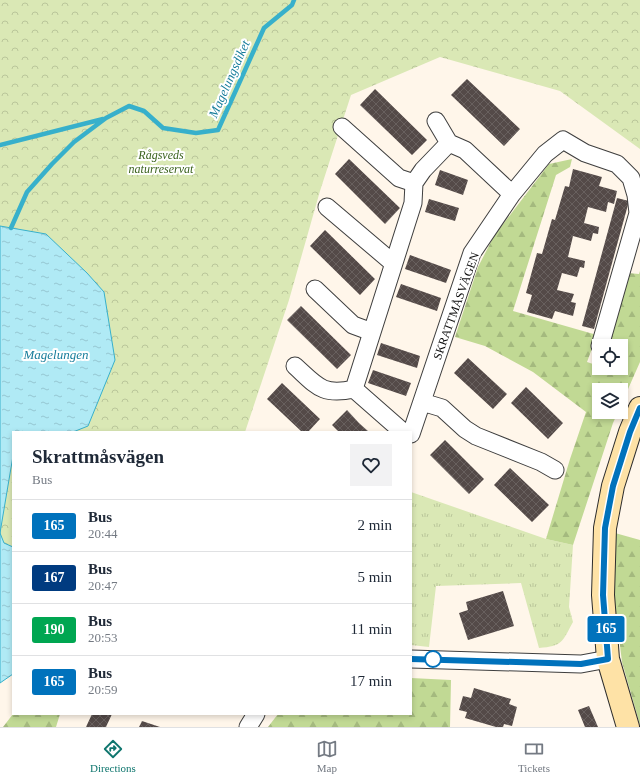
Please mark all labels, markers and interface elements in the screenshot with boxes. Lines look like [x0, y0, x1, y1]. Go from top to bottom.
water label: Magelungsdiket [205, 38, 253, 121]
park label: Rågsveds naturreservat [129, 148, 194, 176]
street label: SKRATTMÅSVÄGEN [430, 250, 482, 362]
map controls [592, 339, 628, 419]
button: locate [592, 339, 628, 375]
water label: Magelungen [23, 347, 88, 362]
button: layers [592, 383, 628, 419]
button: heart [350, 444, 392, 486]
text: Skrattmåsvägen [32, 446, 164, 467]
text: Bus [32, 472, 52, 487]
text: Bus [88, 509, 112, 525]
text: 2 min [357, 517, 392, 533]
text: 165 [44, 518, 65, 533]
text: 20:44 [88, 526, 118, 541]
text: Bus [88, 561, 112, 577]
text: 5 min [357, 569, 392, 585]
text: 167 [44, 570, 65, 585]
text: 20:47 [88, 578, 118, 593]
text: Bus [88, 613, 112, 629]
line badge: 165 [583, 616, 629, 642]
text: 11 min [350, 621, 392, 637]
text: 165 [596, 621, 617, 636]
text: 190 [44, 622, 65, 637]
text: 20:53 [88, 630, 118, 645]
unlabelled marker [424, 650, 442, 668]
text: Bus [88, 665, 112, 681]
text: 17 min [350, 673, 392, 689]
text: 165 [44, 674, 65, 689]
text: 20:59 [88, 682, 118, 697]
tab: Directions [90, 738, 136, 774]
tab: Map [316, 738, 338, 774]
tab: Tickets [518, 738, 550, 774]

